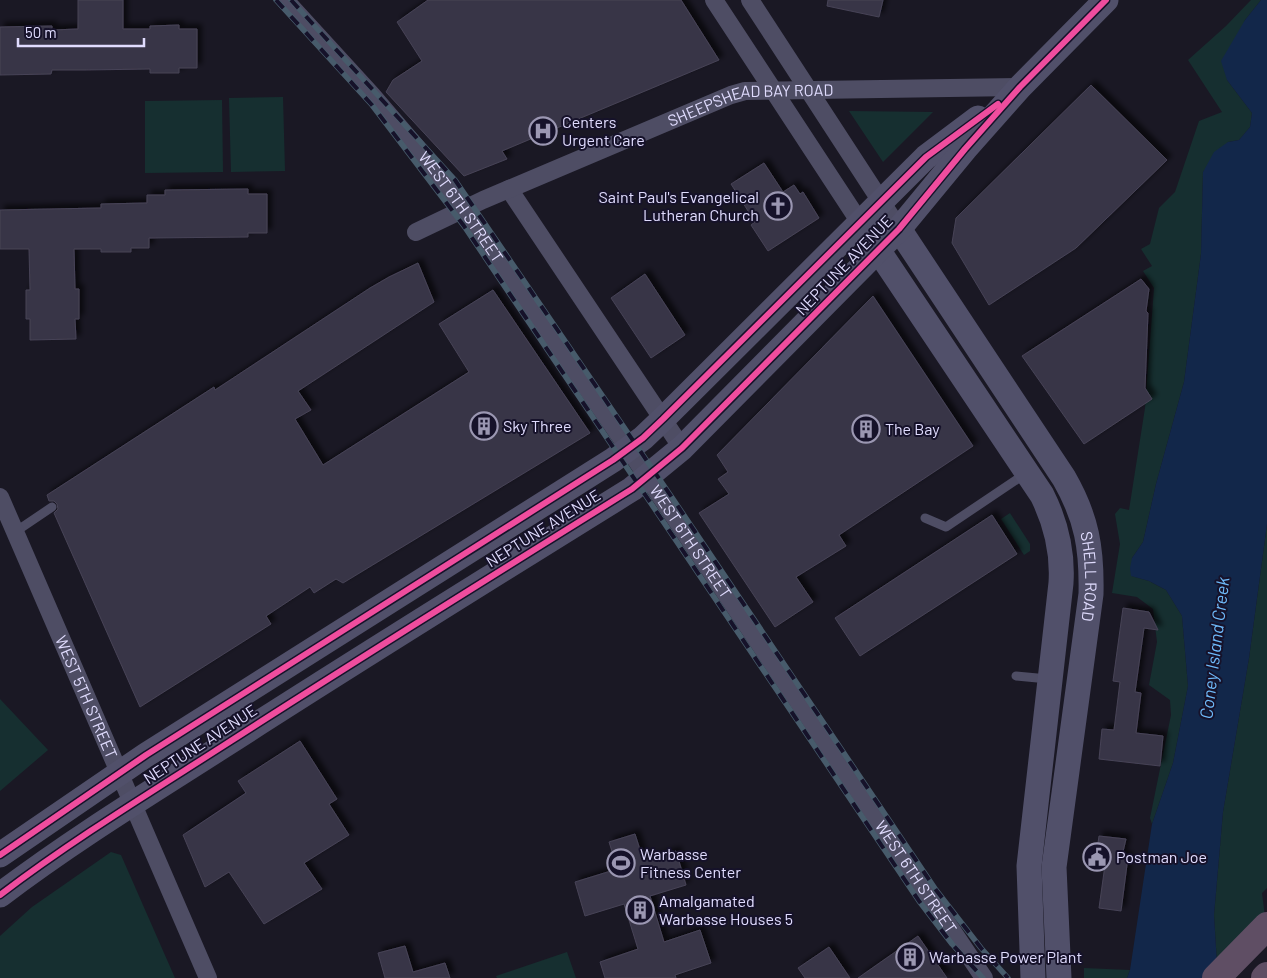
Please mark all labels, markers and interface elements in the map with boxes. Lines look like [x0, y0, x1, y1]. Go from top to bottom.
scale bar [18, 15, 144, 47]
text: 50 m [25, 23, 57, 41]
street label: SHEEPSHEAD BAY ROAD [664, 80, 833, 130]
place label: Centers Urgent Care [562, 112, 645, 149]
hospital icon: Centers Urgent Care [528, 116, 558, 146]
street label: WEST 6TH STREET [415, 147, 508, 266]
place label: Saint Paul's Evangelical Lutheran Church [598, 187, 759, 224]
church icon: Saint Paul's Evangelical Lutheran Church [763, 191, 793, 221]
street label: NEPTUNE AVENUE [791, 211, 896, 319]
building icon: Sky Three [469, 411, 499, 441]
building icon: The Bay [851, 414, 881, 444]
place label: Sky Three [503, 416, 571, 435]
place label: The Bay [885, 419, 940, 438]
street label: WEST 6TH STREET [647, 481, 736, 602]
street label: NEPTUNE AVENUE [482, 485, 603, 570]
street label: SHELL ROAD [1077, 530, 1101, 623]
water label: Coney Island Creek [1194, 575, 1234, 720]
street label: WEST 5TH STREET [52, 632, 122, 761]
street label: NEPTUNE AVENUE [139, 700, 260, 787]
street label: WEST 6TH STREET [872, 816, 961, 937]
public building icon: Postman Joe [1082, 842, 1112, 872]
place label: Warbasse Fitness Center [640, 844, 741, 881]
place label: Postman Joe [1116, 847, 1207, 866]
sports icon: Warbasse Fitness Center [606, 848, 636, 878]
place label: Amalgamated Warbasse Houses 5 [659, 891, 793, 928]
building icon: Amalgamated Warbasse Houses 5 [625, 895, 655, 925]
building icon: Warbasse Power Plant [895, 942, 925, 972]
place label: Warbasse Power Plant [929, 947, 1082, 966]

